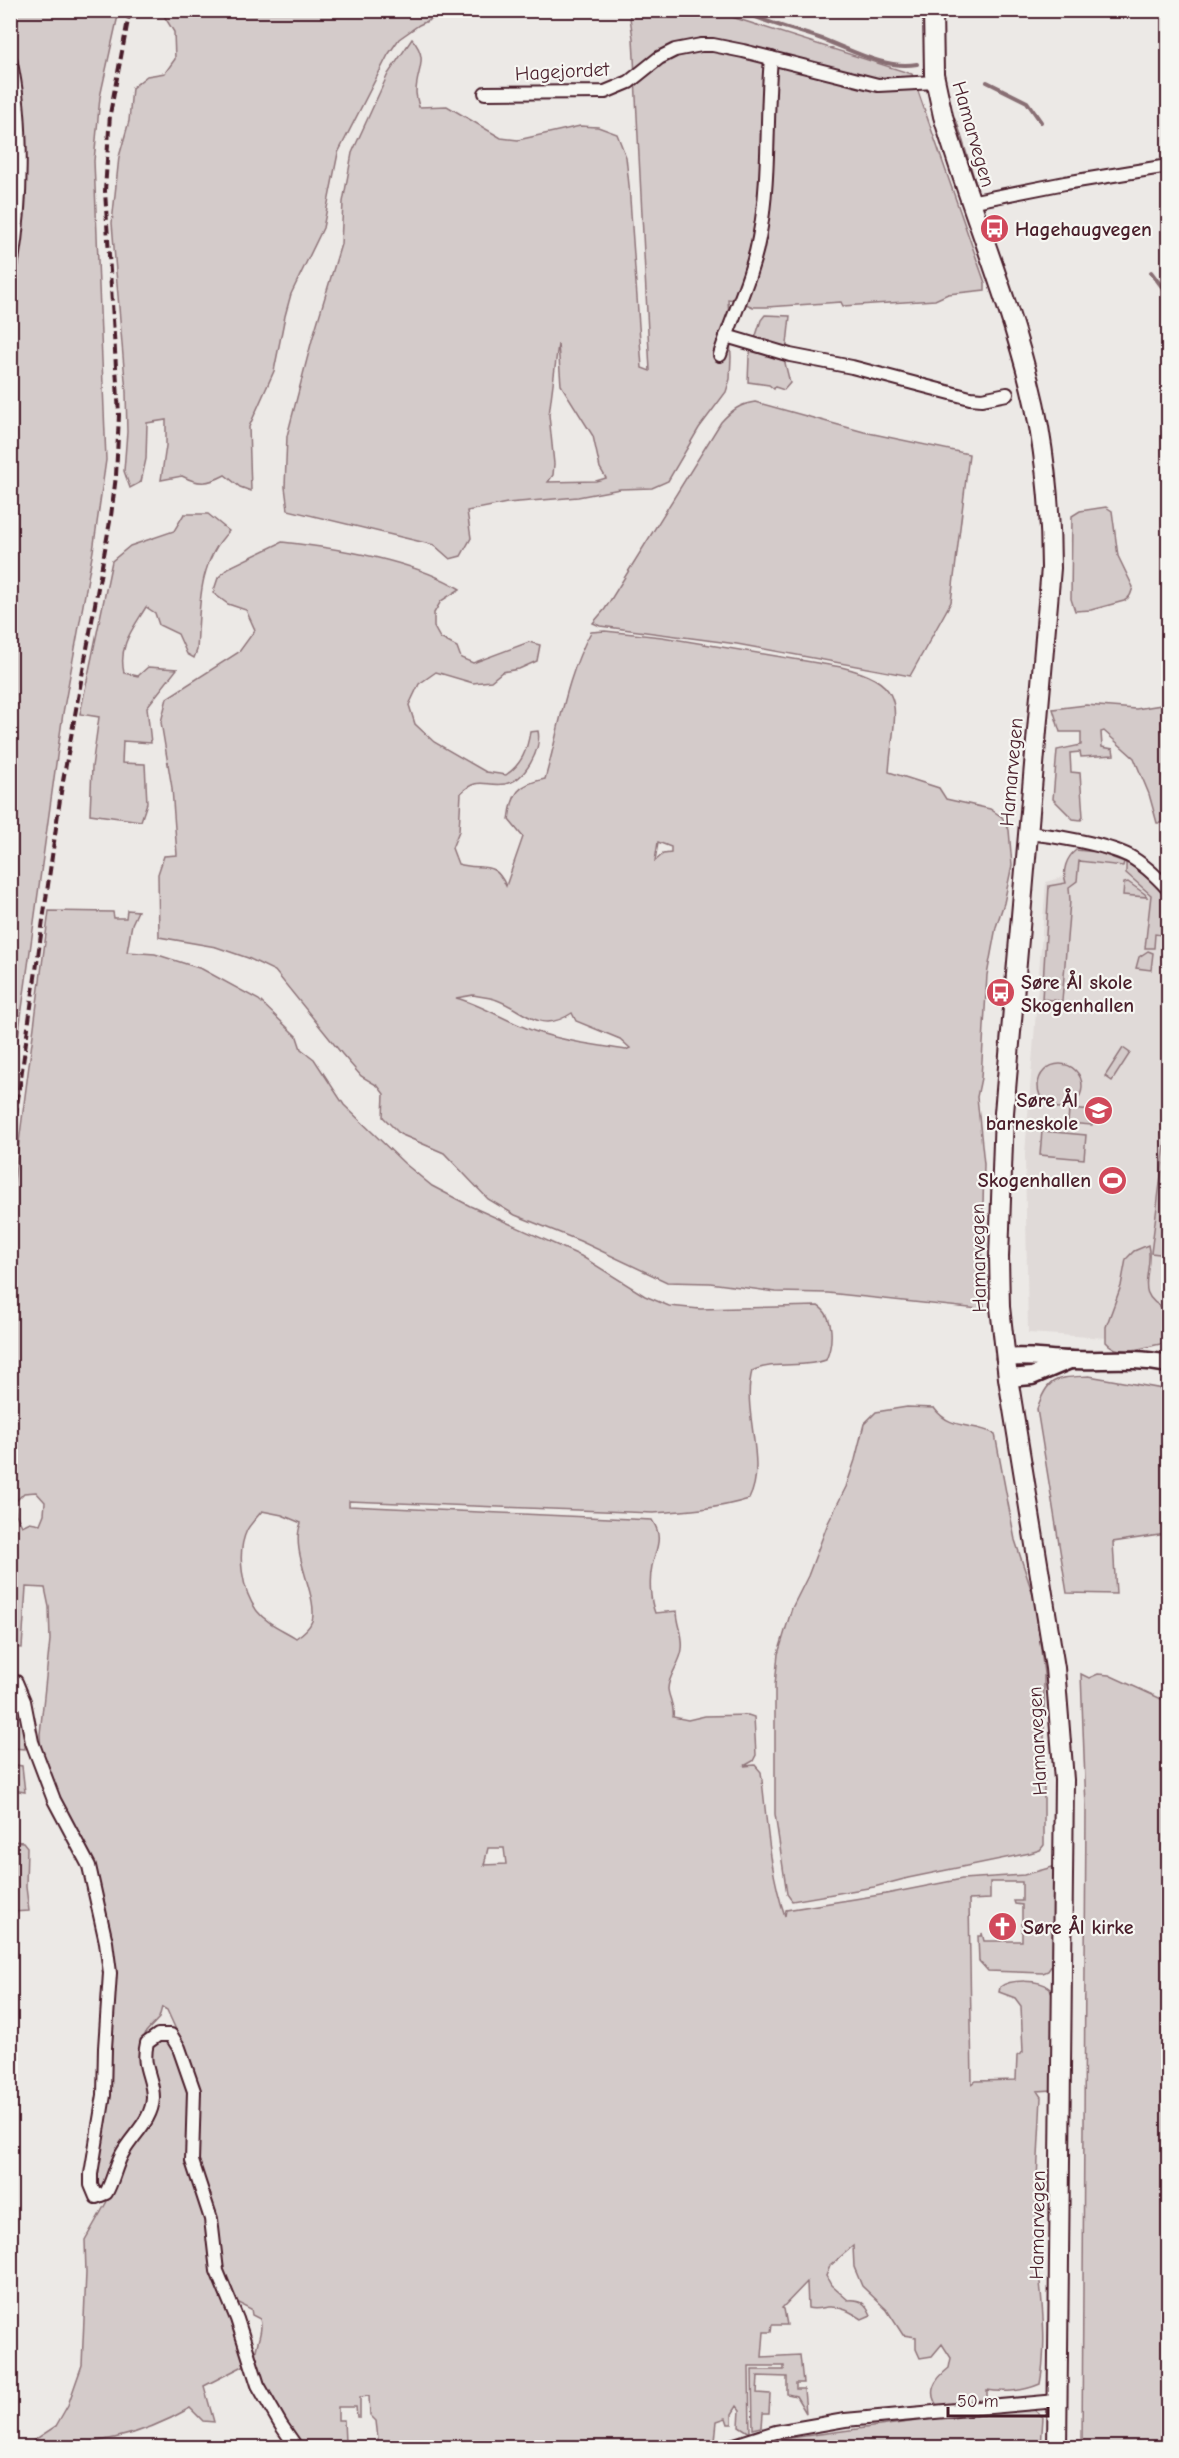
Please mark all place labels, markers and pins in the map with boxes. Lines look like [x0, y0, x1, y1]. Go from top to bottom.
bus stop icon: Hagehaugvegen [978, 213, 1010, 245]
place label: Hagehaugvegen [1015, 218, 1152, 241]
place label: Søre Ål skole Skogenhallen [1021, 970, 1134, 1017]
bus stop icon: Søre Ål skole Skogenhallen [984, 977, 1016, 1009]
place label: Søre Ål barneskole [986, 1088, 1078, 1135]
school or university icon: Søre Ål barneskole [1083, 1095, 1115, 1127]
sports icon: Skogenhallen [1096, 1164, 1128, 1196]
place label: Skogenhallen [978, 1169, 1091, 1192]
church icon: Søre Ål kirke [986, 1911, 1018, 1943]
place label: Søre Ål kirke [1023, 1915, 1134, 1939]

